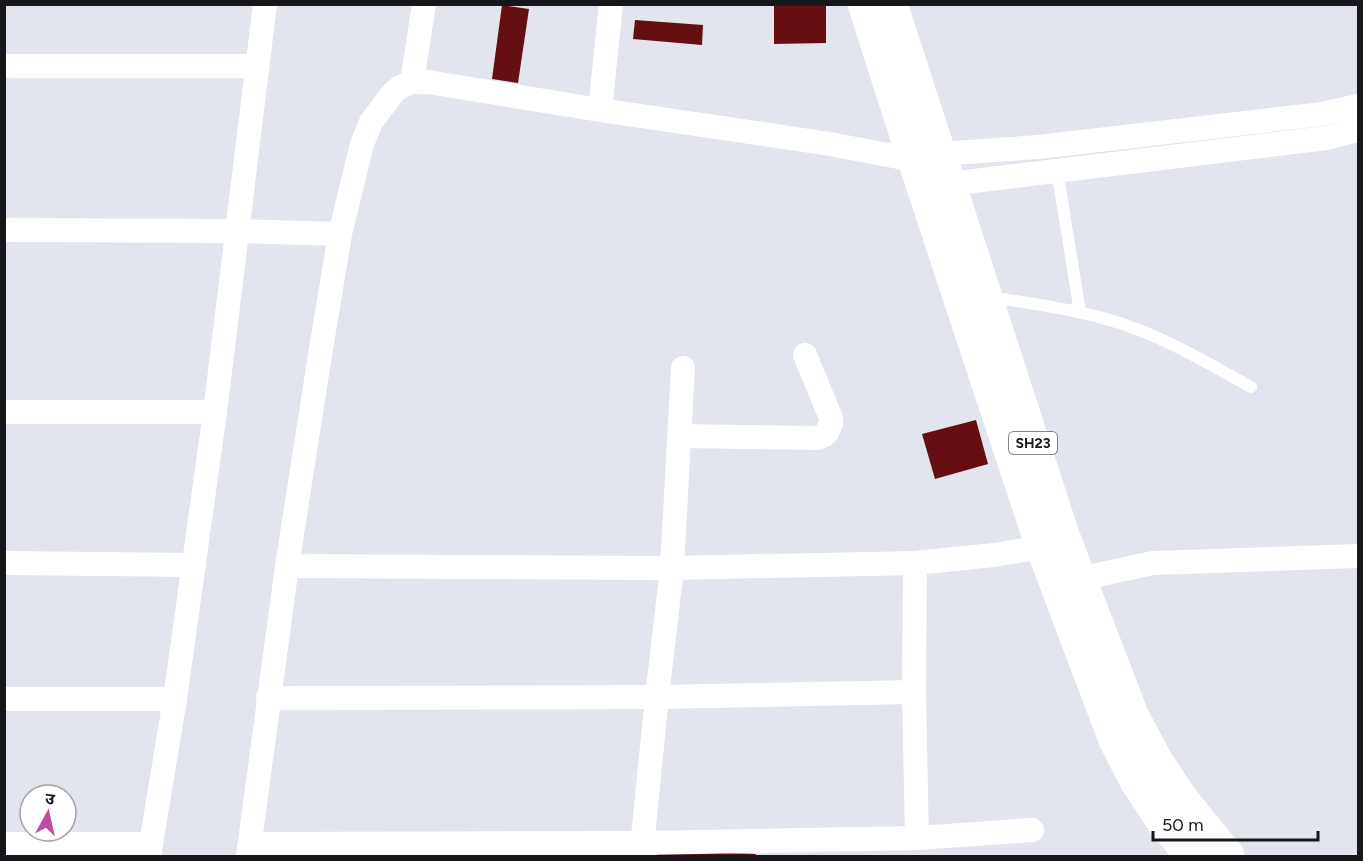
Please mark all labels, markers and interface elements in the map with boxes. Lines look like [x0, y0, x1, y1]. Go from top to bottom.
road number: SH23 [1009, 432, 1057, 454]
north arrow [18, 783, 78, 843]
text: उ [44, 789, 57, 809]
scale bar [1153, 804, 1318, 842]
text: 50 m [1162, 814, 1204, 836]

